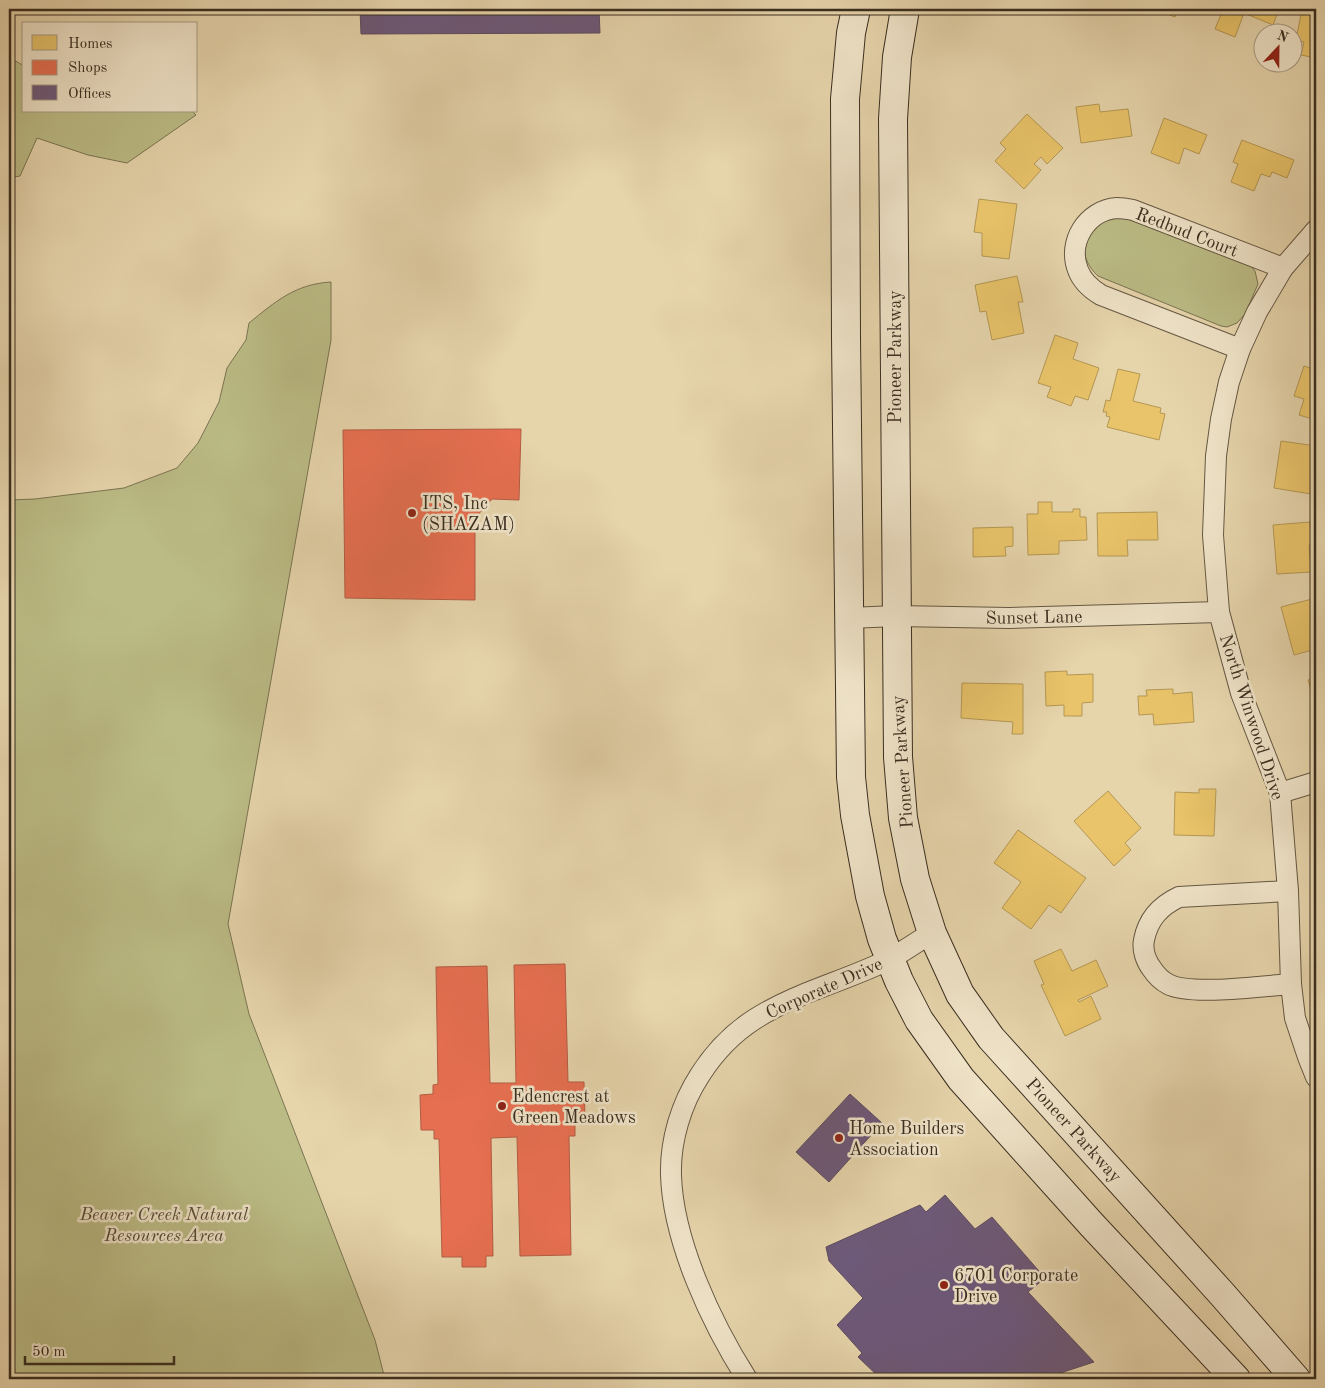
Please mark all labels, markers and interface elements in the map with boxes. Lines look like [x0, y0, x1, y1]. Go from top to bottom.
legend [22, 22, 198, 112]
north arrow [1252, 22, 1302, 72]
text: N [1275, 28, 1290, 45]
text: Homes [68, 37, 113, 52]
text: Shops [68, 61, 107, 76]
text: Offices [68, 87, 111, 102]
street label: Redbud Court [1133, 205, 1240, 261]
street label: Pioneer Parkway [887, 290, 905, 424]
place label: ITS, Inc (SHAZAM) [422, 495, 515, 534]
marker: ITS, Inc (SHAZAM) [406, 507, 418, 519]
street label: Sunset Lane [985, 608, 1083, 628]
street label: North Winwood Drive [1216, 632, 1286, 802]
street label: Pioneer Parkway [889, 694, 917, 829]
street label: Corporate Drive [763, 955, 886, 1023]
street label: Pioneer Parkway [1022, 1075, 1125, 1187]
place label: Edencrest at Green Meadows [512, 1088, 636, 1127]
marker: Edencrest at Green Meadows [496, 1100, 508, 1112]
place label: Home Builders Association [849, 1120, 965, 1159]
marker: Home Builders Association [833, 1132, 845, 1144]
park label: Beaver Creek Natural Resources Area [79, 1206, 249, 1245]
place label: 6701 Corporate Drive [954, 1267, 1078, 1306]
marker: 6701 Corporate Drive [938, 1279, 950, 1291]
scale bar [25, 1333, 174, 1365]
text: 50 m [32, 1345, 66, 1360]

